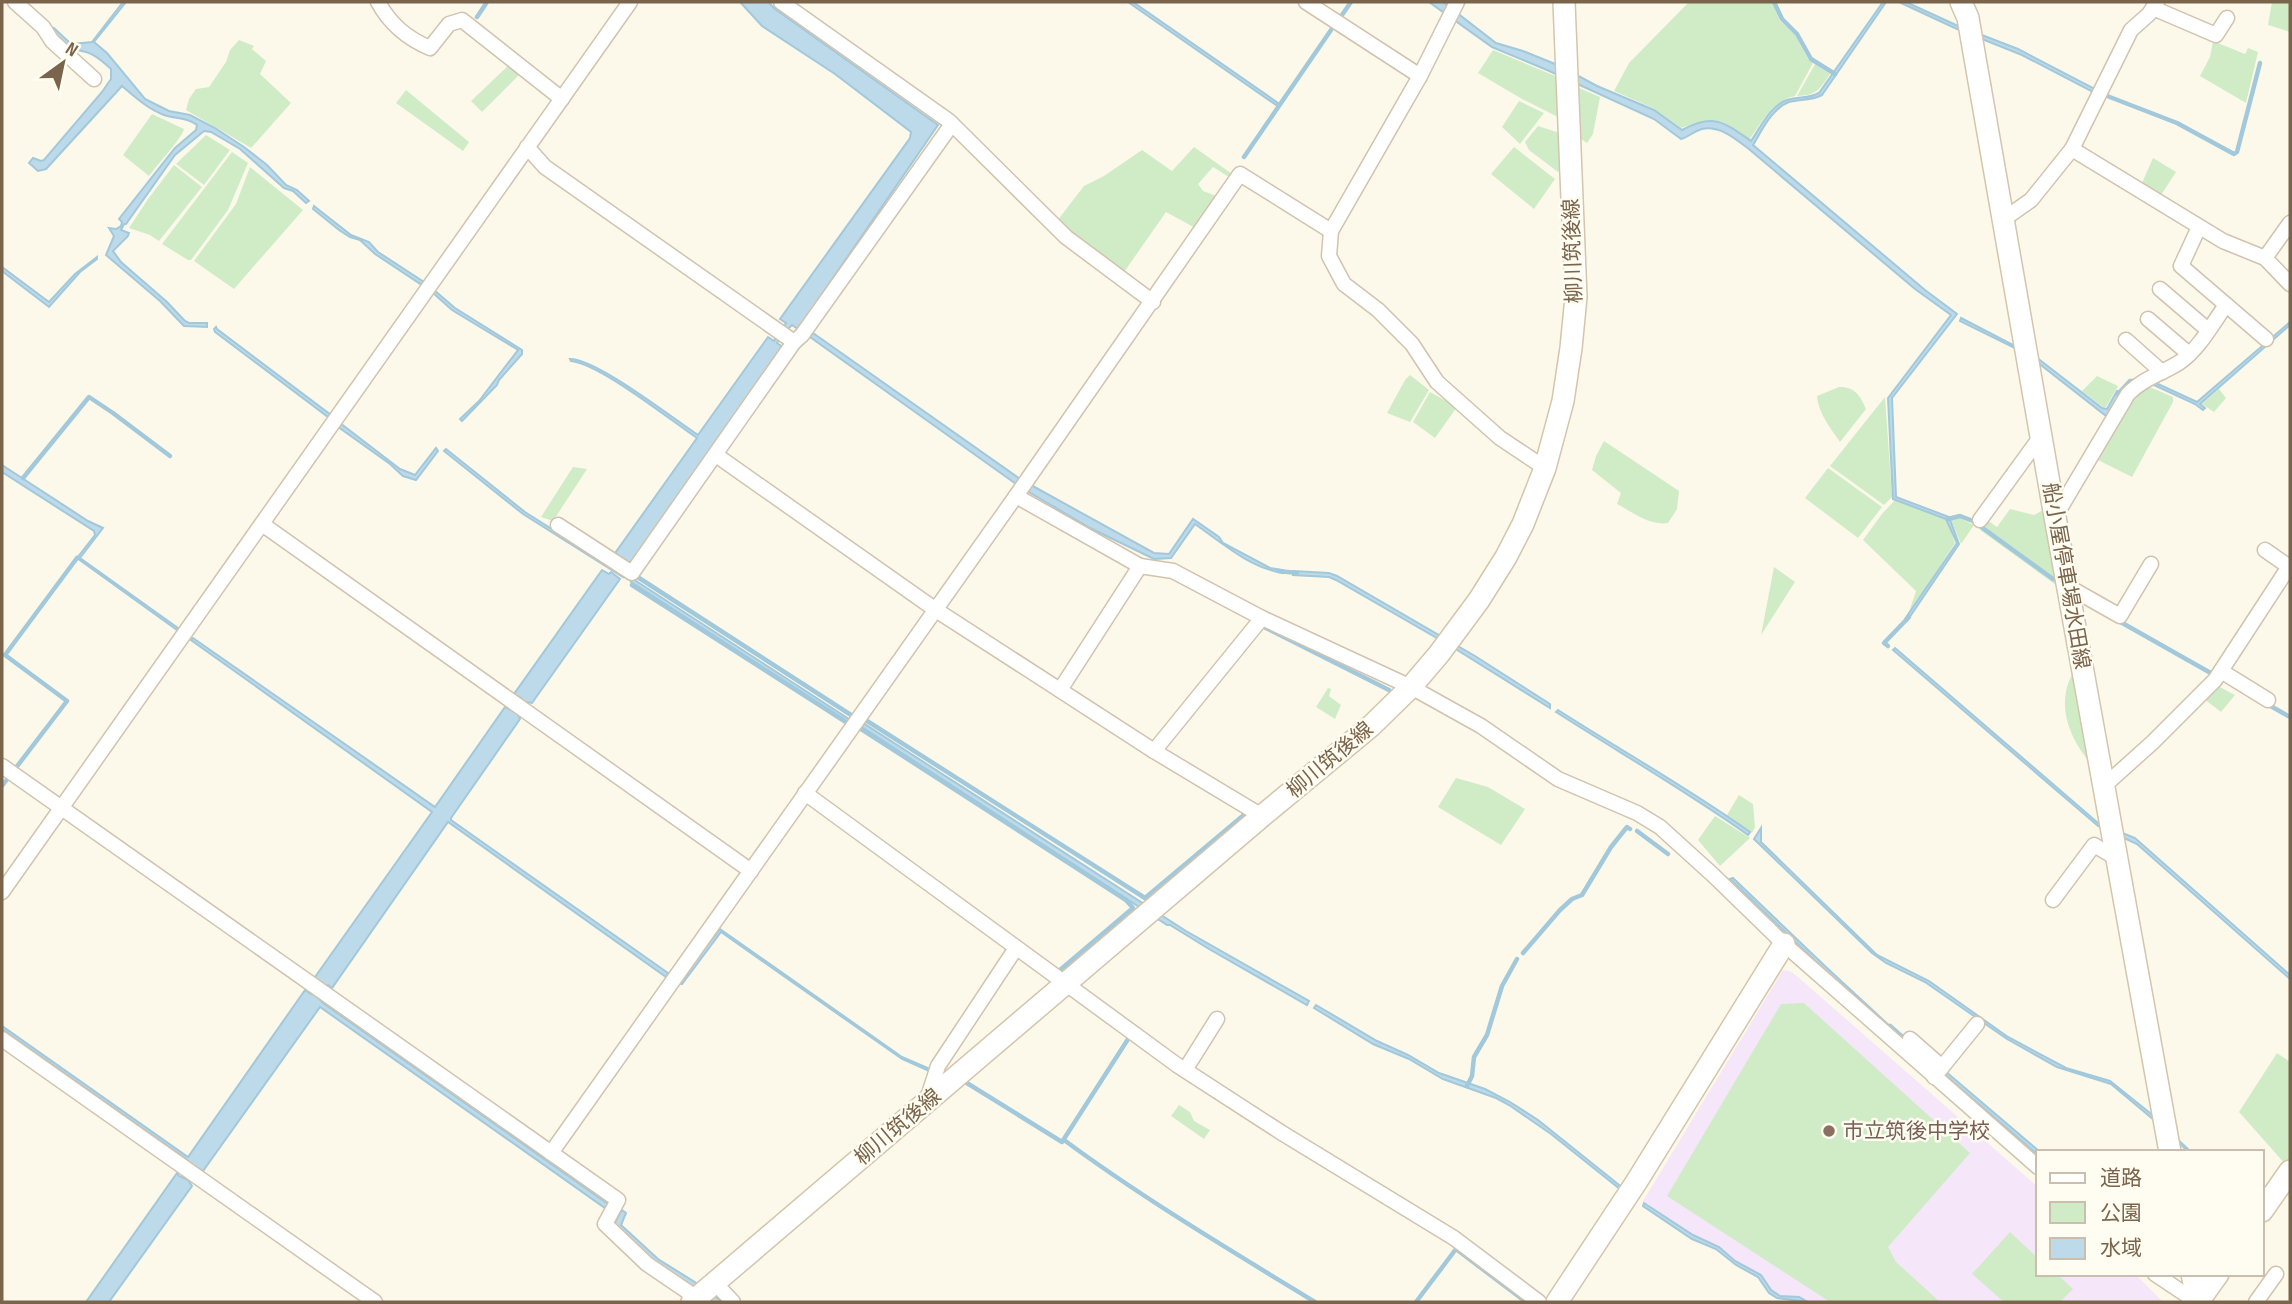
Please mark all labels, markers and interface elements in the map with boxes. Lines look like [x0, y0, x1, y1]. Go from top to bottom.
north arrow [28, 28, 98, 98]
text: N [61, 38, 82, 62]
street label: 柳川筑後線 [1559, 198, 1587, 304]
street label: 船小屋停車場水田線 [2037, 481, 2095, 671]
street label: 柳川筑後線 [1282, 717, 1378, 803]
street label: 柳川筑後線 [850, 1084, 946, 1170]
place label: 市立筑後中学校 [1843, 1119, 1990, 1144]
marker: 市立筑後中学校 [1821, 1123, 1837, 1139]
legend [2036, 1150, 2264, 1276]
text: 道路 [2100, 1166, 2142, 1191]
text: 公園 [2100, 1201, 2142, 1226]
text: 水域 [2100, 1236, 2142, 1261]

